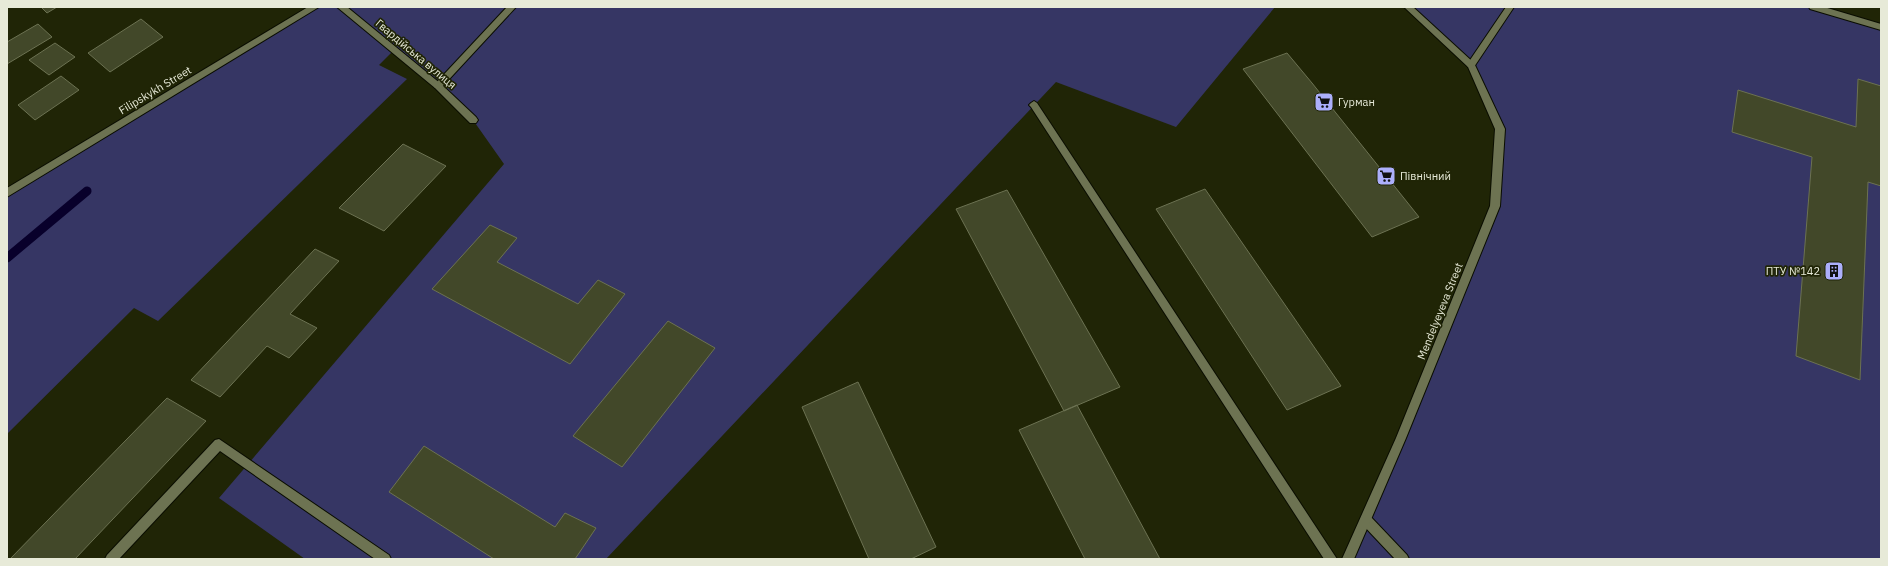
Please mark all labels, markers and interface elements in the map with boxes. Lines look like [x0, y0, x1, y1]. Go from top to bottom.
street label: Гвардійська вулиця [373, 16, 459, 92]
street label: Filipskykh Street [116, 63, 194, 117]
supermarket icon: Гурман [1313, 91, 1335, 113]
place label: Гурман [1338, 95, 1375, 109]
supermarket icon: Північний [1375, 165, 1397, 187]
place label: Північний [1400, 169, 1451, 183]
street label: Mendelyeyeva Street [1414, 260, 1466, 362]
building icon: ПТУ №142 [1823, 260, 1845, 282]
place label: ПТУ №142 [1766, 264, 1820, 278]

